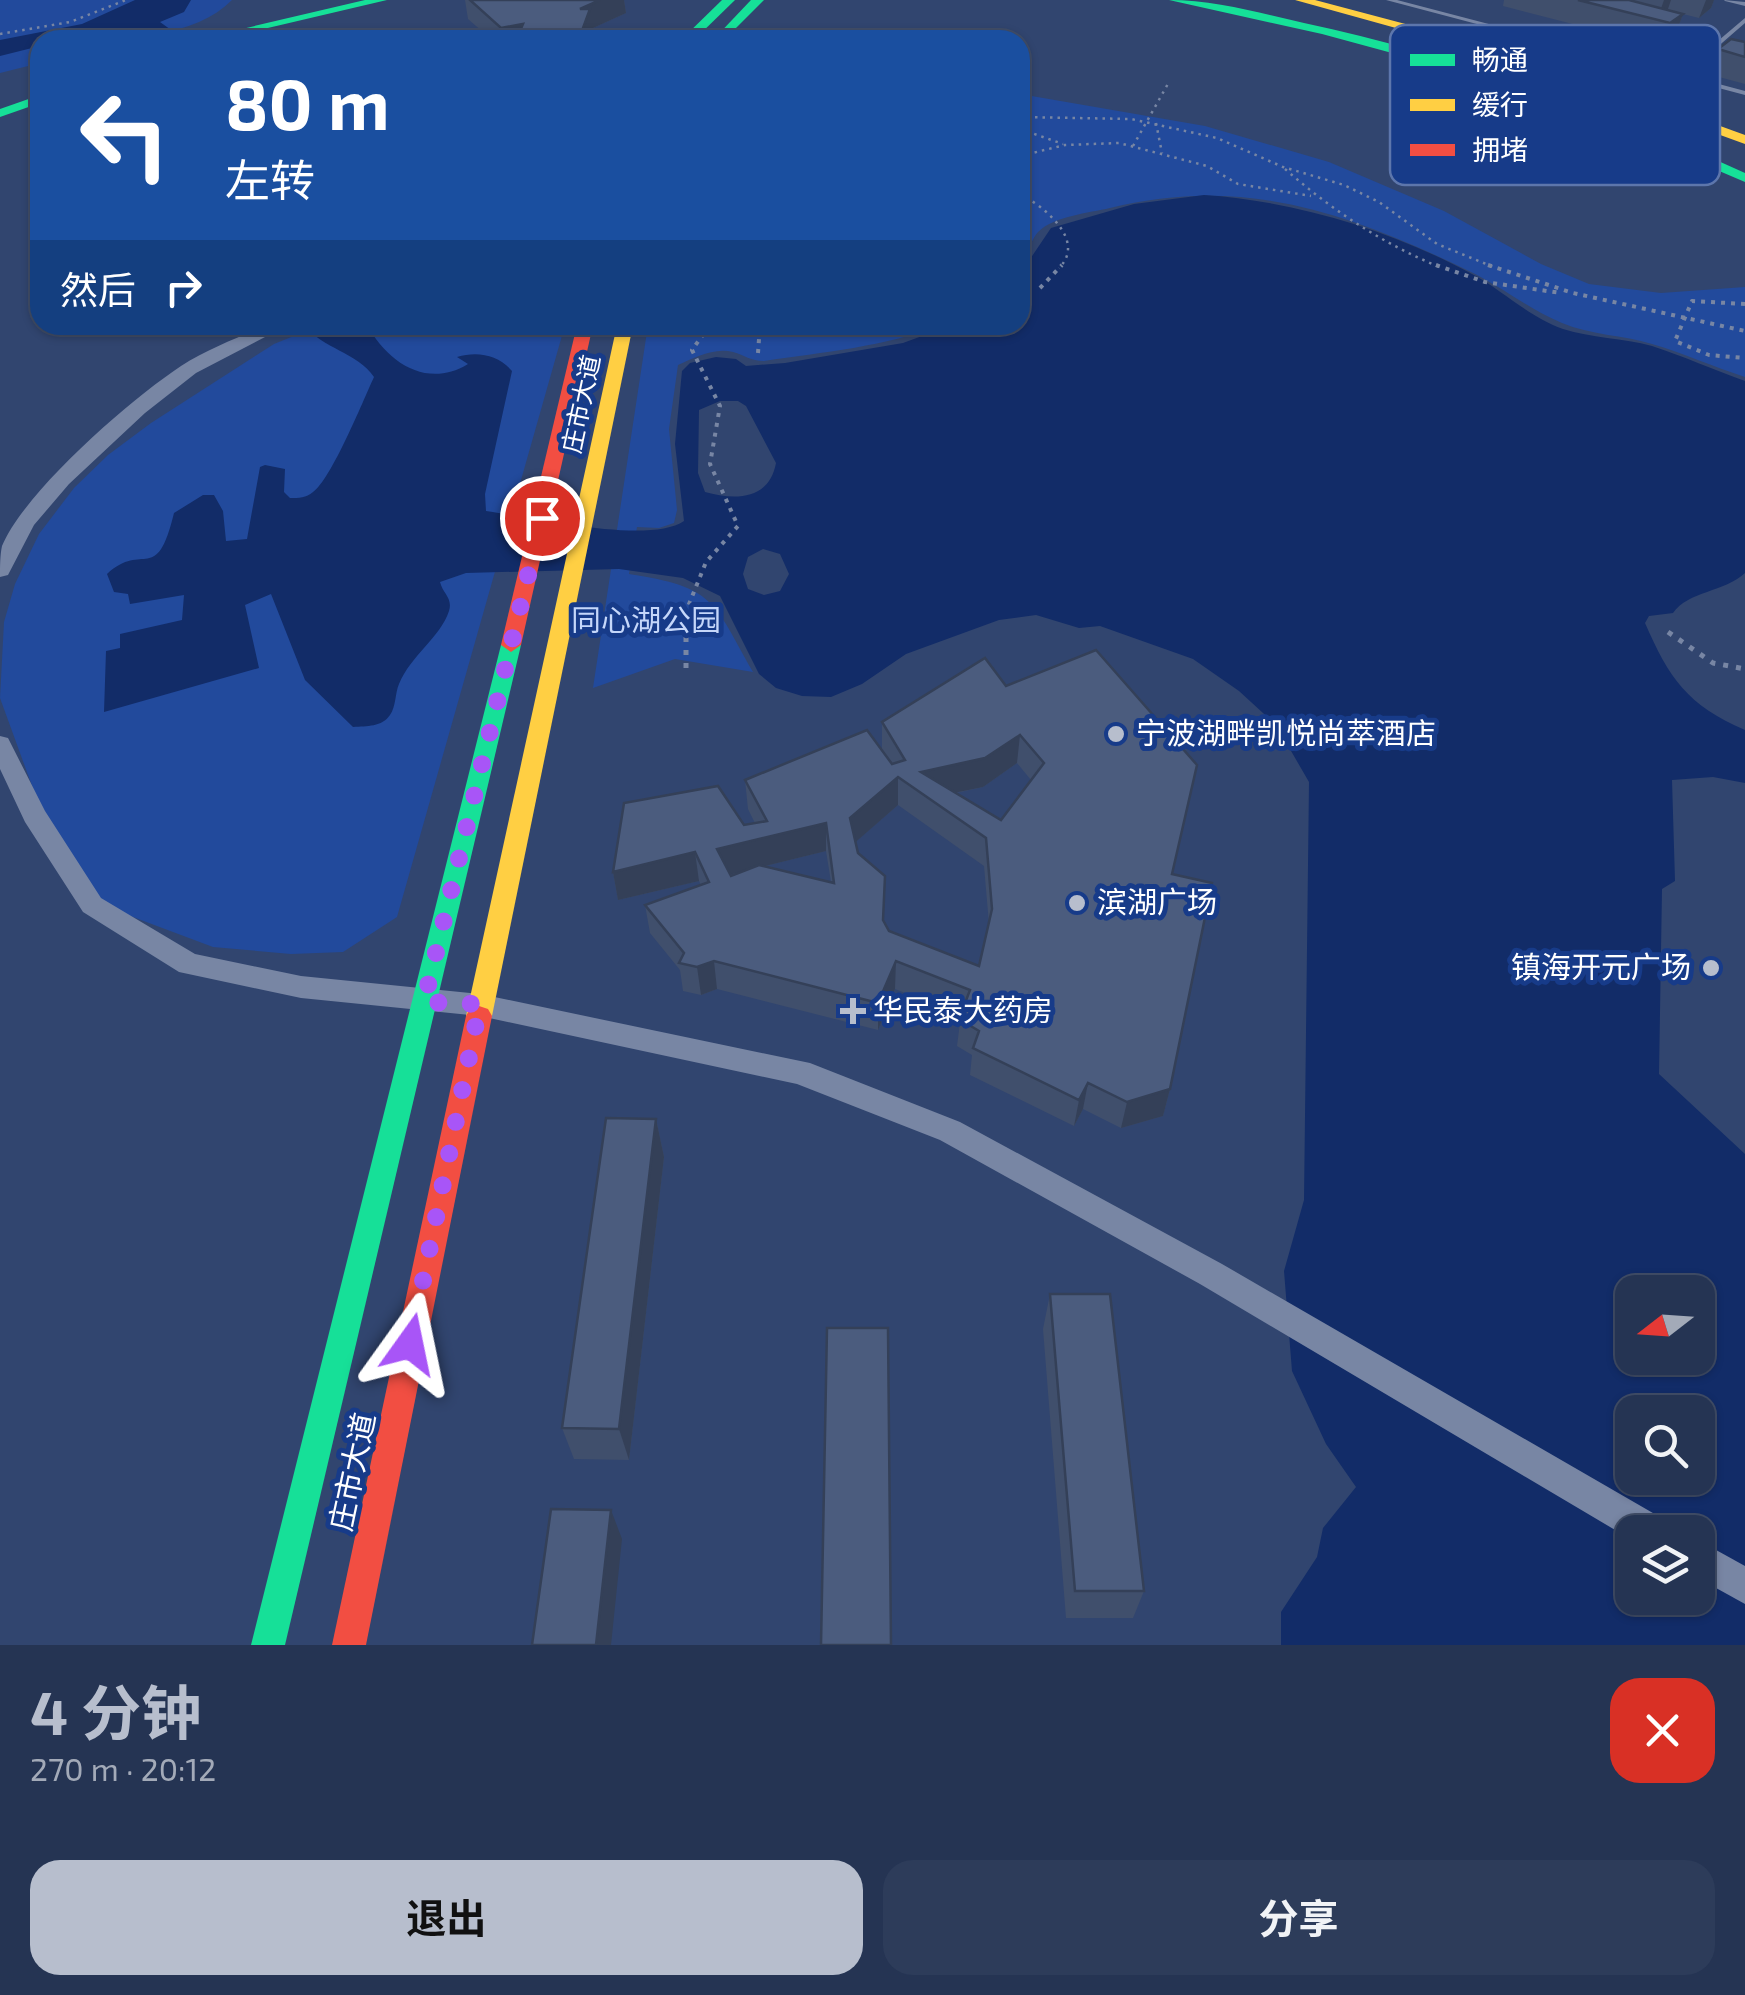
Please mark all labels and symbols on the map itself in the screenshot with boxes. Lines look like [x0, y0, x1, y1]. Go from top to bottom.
legend [1390, 25, 1720, 185]
text: 畅通 [1472, 42, 1528, 76]
text: 缓行 [1472, 87, 1528, 121]
text: 拥堵 [1472, 132, 1528, 166]
street label: 庄市大道 [555, 352, 605, 456]
pin [500, 476, 585, 561]
park label: 同心湖公园 [571, 601, 721, 637]
place label: 宁波湖畔凯悦尚萃酒店 [1136, 714, 1436, 750]
marker: 宁波湖畔凯悦尚萃酒店 [1105, 723, 1127, 745]
place label: 滨湖广场 [1097, 883, 1217, 919]
marker: 滨湖广场 [1066, 892, 1088, 914]
place label: 镇海开元广场 [1511, 948, 1691, 984]
marker: 镇海开元广场 [1700, 957, 1722, 979]
place label: 华民泰大药房 [873, 991, 1053, 1027]
marker: 华民泰大药房 [842, 1000, 864, 1022]
north arrow [1615, 1275, 1715, 1375]
position arrow [358, 1292, 462, 1396]
street label: 庄市大道 [321, 1409, 381, 1534]

